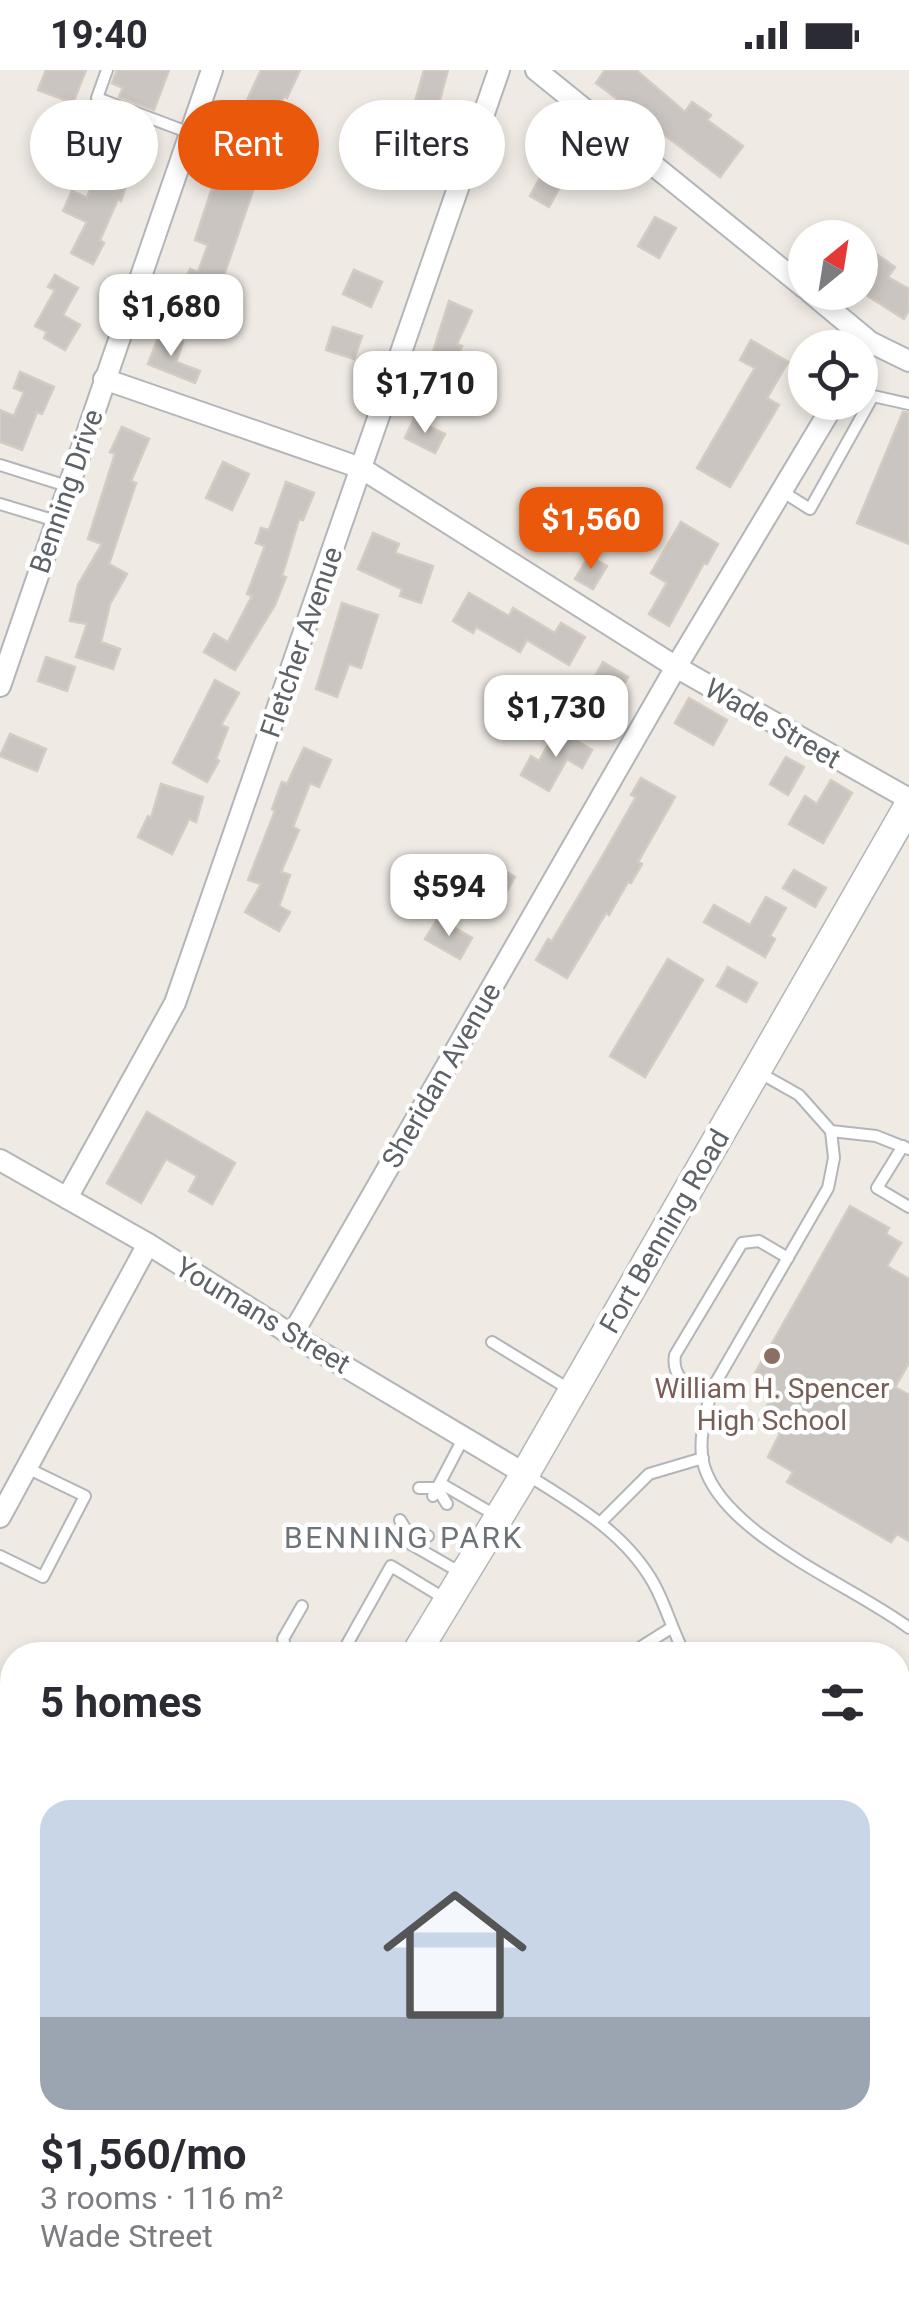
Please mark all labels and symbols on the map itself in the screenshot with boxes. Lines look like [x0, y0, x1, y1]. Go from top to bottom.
north arrow [788, 220, 878, 310]
pin: $1,680 [90, 274, 252, 359]
pin: $1,710 [344, 351, 506, 436]
street label: Benning Drive [23, 405, 110, 577]
pin: $1,560 [510, 487, 672, 572]
street label: Fletcher Avenue [253, 543, 350, 742]
street label: Wade Street [699, 671, 846, 775]
pin: $1,730 [475, 675, 637, 760]
pin: $594 [390, 854, 508, 939]
street label: Sheridan Avenue [375, 977, 508, 1174]
street label: Fort Benning Road [593, 1123, 736, 1339]
street label: Youmans Street [169, 1250, 356, 1381]
marker: William H. Spencer High School [761, 1345, 783, 1367]
place label: William H. Spencer High School [655, 1372, 890, 1437]
district label: BENNING PARK [284, 1520, 524, 1555]

